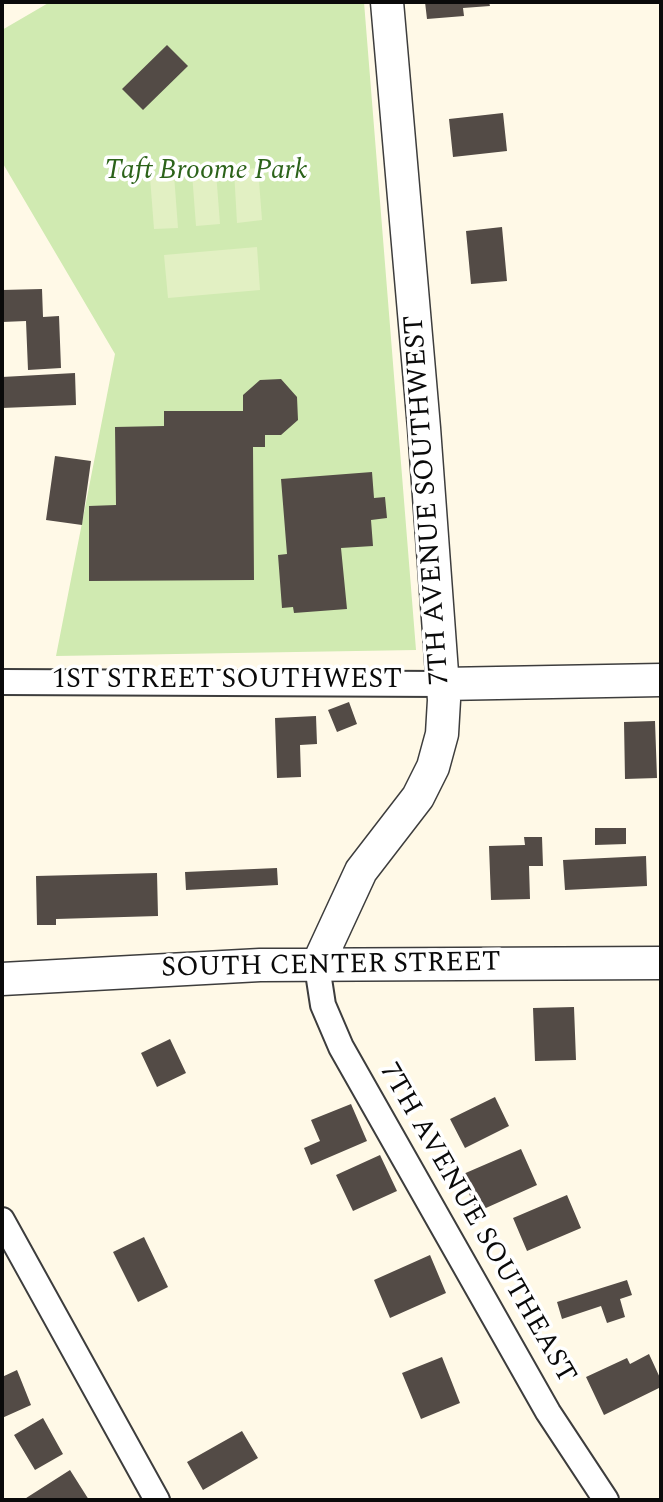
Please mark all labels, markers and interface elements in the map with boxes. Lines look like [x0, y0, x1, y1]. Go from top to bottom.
park label: Taft Broome Park [104, 156, 308, 190]
street label: 7TH AVENUE SOUTHWEST [399, 314, 459, 686]
street label: 1ST STREET SOUTHWEST [52, 665, 402, 699]
street label: SOUTH CENTER STREET [161, 947, 501, 987]
street label: 7TH AVENUE SOUTHEAST [370, 1058, 582, 1390]

